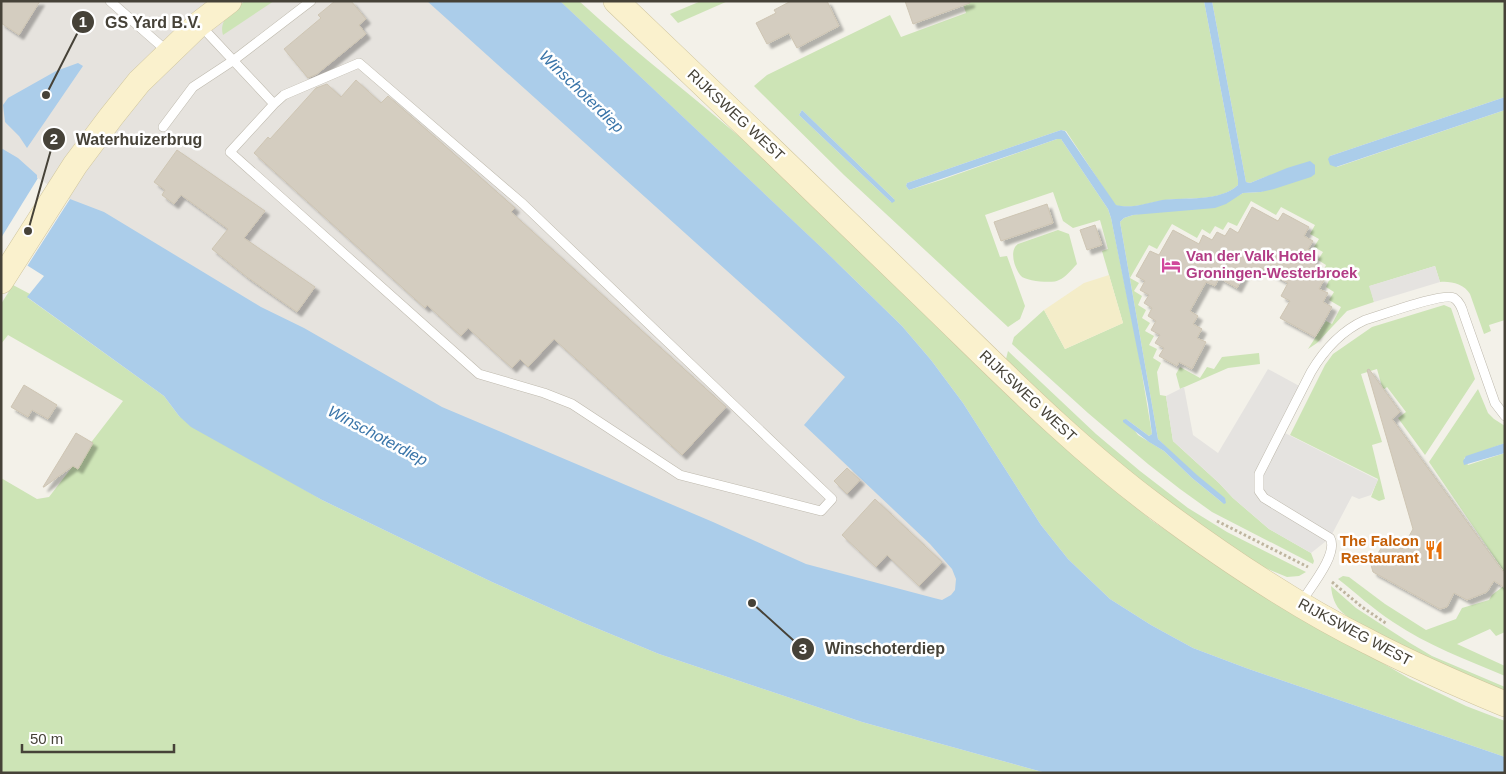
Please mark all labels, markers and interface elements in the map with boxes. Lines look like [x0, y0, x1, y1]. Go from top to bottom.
callout: GS Yard B.V. [70, 6, 212, 37]
text: 1 [79, 13, 87, 30]
text: GS Yard B.V. [105, 14, 201, 31]
water label: Winschoterdiep [536, 47, 627, 136]
street label: RIJKSWEG WEST [685, 66, 788, 164]
callout: Waterhuizerbrug [41, 124, 213, 155]
text: 2 [50, 130, 58, 147]
text: Waterhuizerbrug [76, 131, 202, 148]
place label: Van der Valk Hotel Groningen-Westerbroek [1186, 247, 1358, 281]
hotel icon: Van der Valk Hotel Groningen-Westerbroek [1160, 254, 1182, 276]
street label: RIJKSWEG WEST [977, 347, 1080, 445]
water label: Winschoterdiep [325, 402, 430, 469]
place label: The Falcon Restaurant [1340, 532, 1419, 566]
restaurant icon: The Falcon Restaurant [1423, 539, 1445, 561]
street label: RIJKSWEG WEST [1296, 595, 1415, 669]
callout: Winschoterdiep [790, 633, 955, 664]
text: 3 [799, 640, 807, 657]
text: Winschoterdiep [825, 640, 945, 657]
scale bar [22, 722, 175, 754]
text: 50 m [30, 730, 63, 747]

